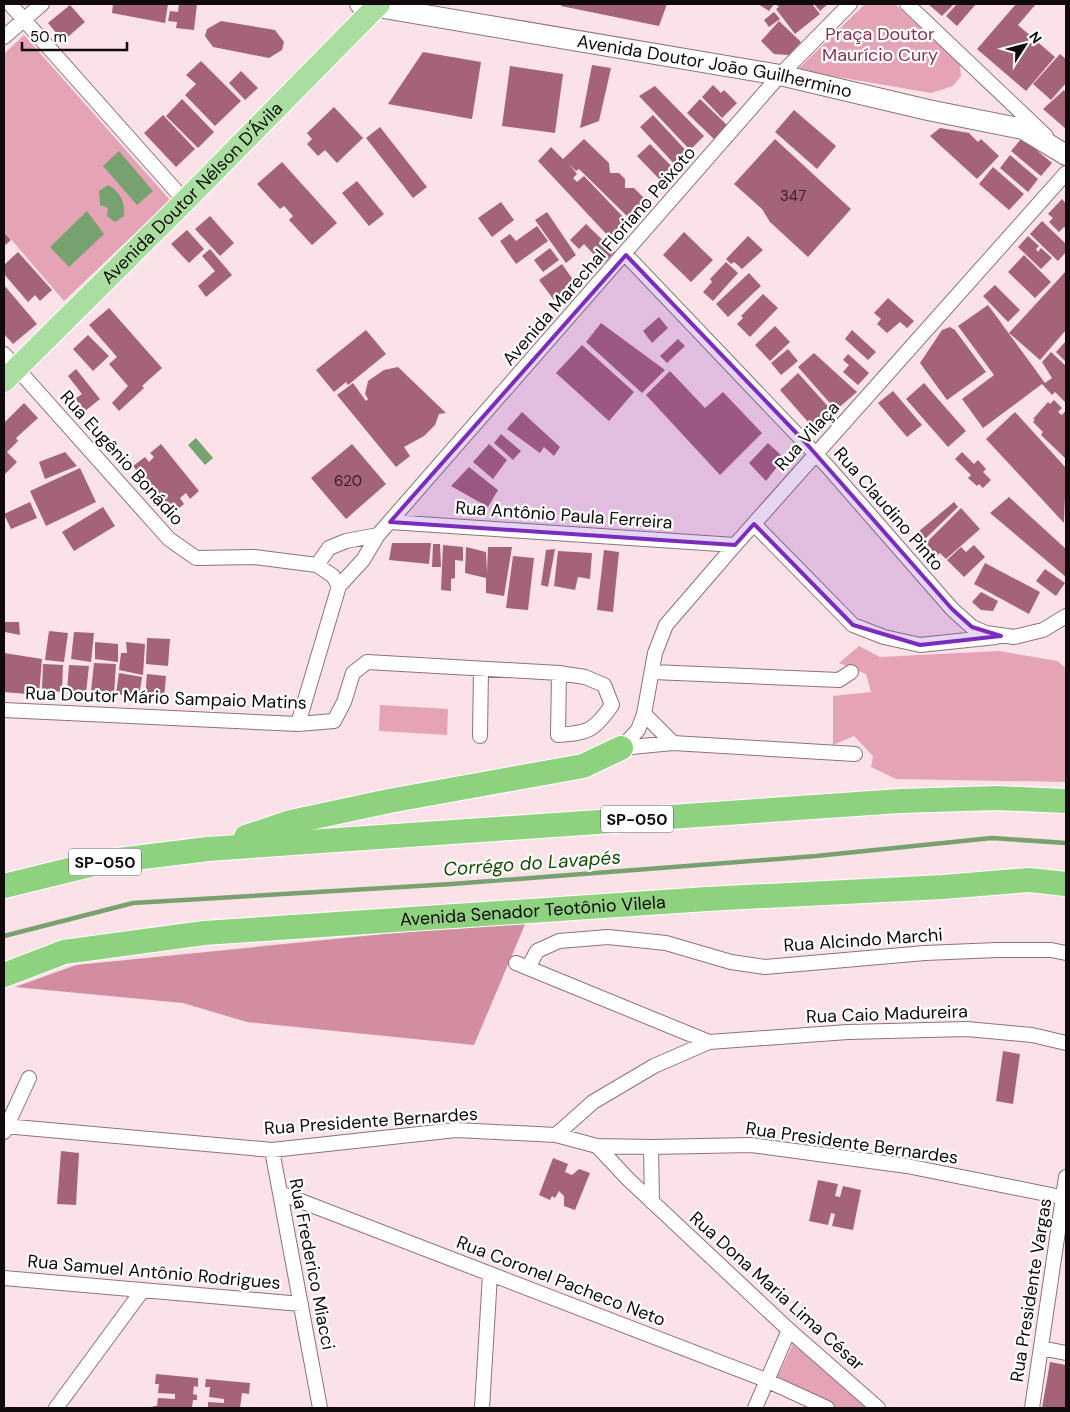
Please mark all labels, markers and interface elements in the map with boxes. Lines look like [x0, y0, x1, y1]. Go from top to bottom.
scale bar [22, 20, 128, 52]
north arrow [1000, 20, 1050, 70]
park label: Praça Doutor Maurício Cury [822, 22, 938, 67]
text: 50 m [30, 27, 67, 47]
text: N [1025, 28, 1046, 47]
street label: Avenida Doutor João Guilhermino [575, 29, 854, 104]
street label: Avenida Doutor Nélson D'Ávila [96, 97, 288, 289]
street label: Avenida Marechal Floriano Peixoto [497, 141, 701, 371]
house number: 347 [780, 186, 806, 206]
street label: Rua Eugênio Bonádio [55, 385, 189, 531]
street label: Rua Vilaça [769, 396, 845, 476]
street label: Rua Claudino Pinto [829, 442, 949, 576]
house number: 620 [334, 471, 362, 491]
street label: Rua Antônio Paula Ferreira [455, 495, 673, 535]
street label: Rua Doutor Mário Sampaio Matins [25, 681, 307, 715]
road number: SP-050 [601, 806, 673, 832]
water label: Corrégo do Lavapés [442, 844, 622, 882]
road number: SP-050 [69, 849, 141, 876]
street label: Avenida Senador Teotônio Vilela [399, 890, 666, 932]
street label: Rua Alcindo Marchi [783, 922, 943, 958]
street label: Rua Caio Madureira [806, 999, 968, 1029]
street label: Rua Presidente Bernardes [263, 1102, 479, 1140]
street label: Rua Presidente Bernardes [744, 1116, 960, 1170]
street label: Rua Frederico Miacci [284, 1176, 340, 1352]
street label: Rua Presidente Vargas [1005, 1196, 1057, 1384]
street label: Rua Dona Maria Lima César [685, 1206, 870, 1376]
street label: Rua Coronel Pacheco Neto [453, 1230, 669, 1332]
street label: Rua Samuel Antônio Rodrigues [27, 1249, 281, 1295]

